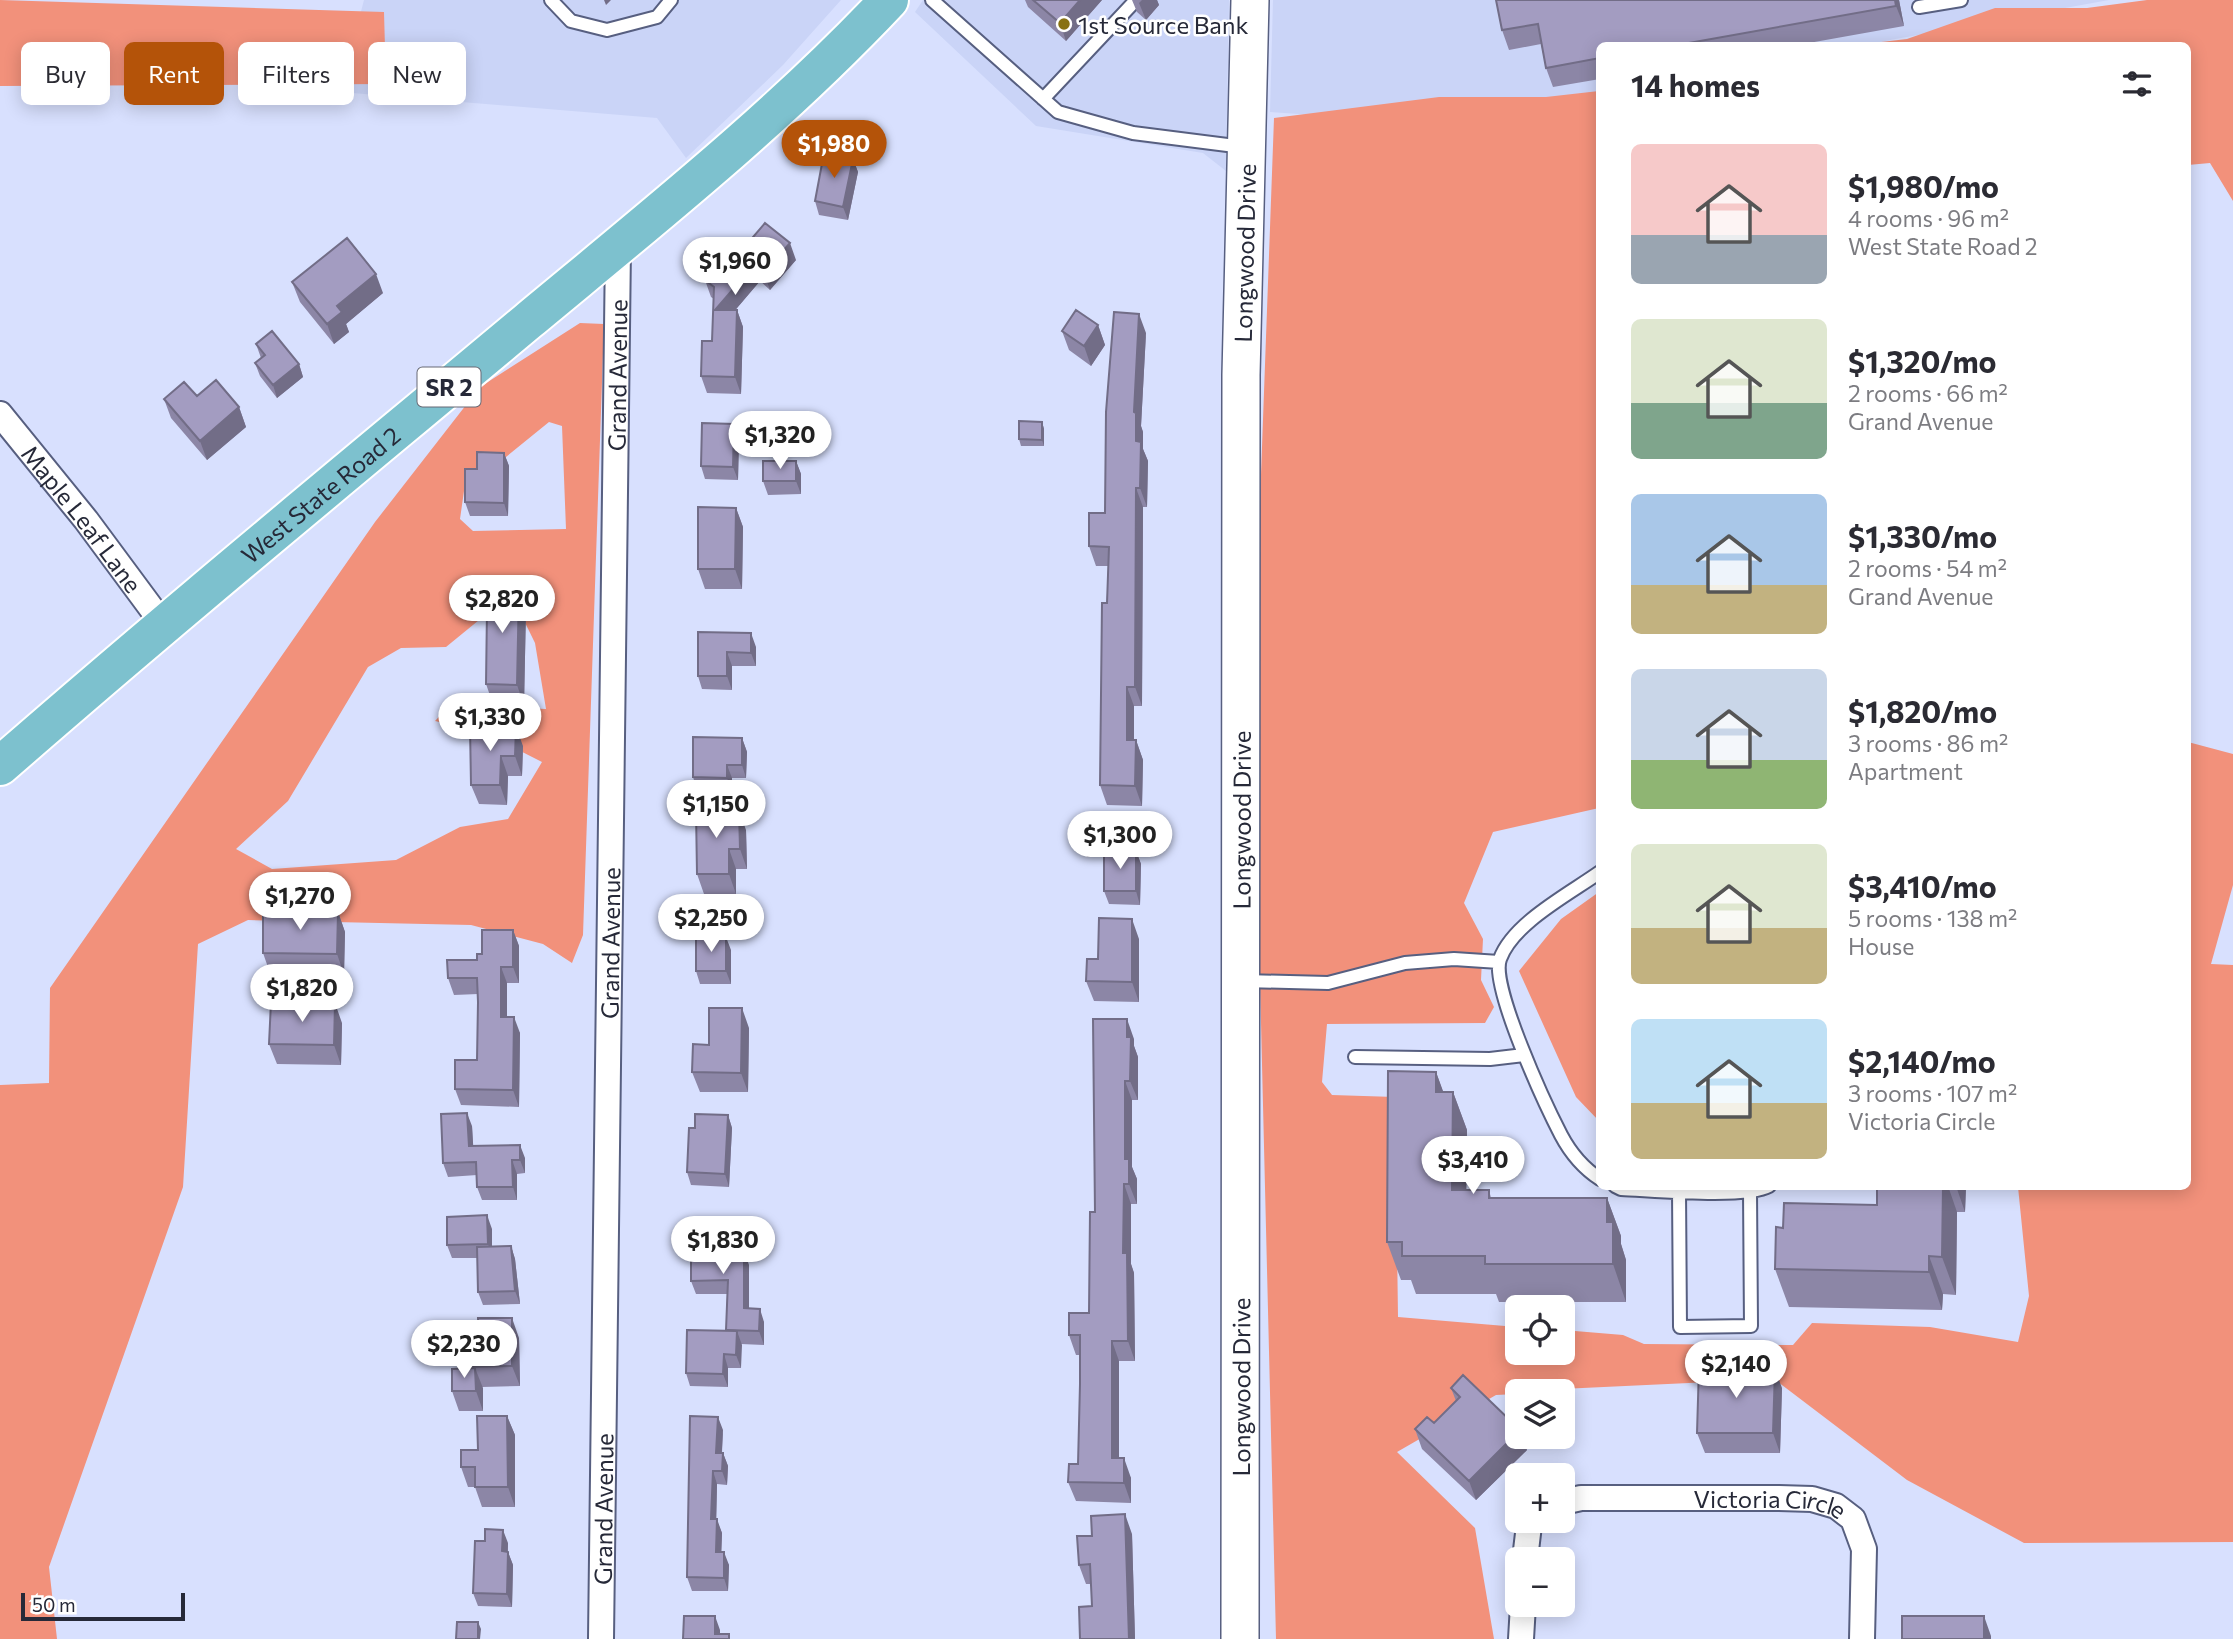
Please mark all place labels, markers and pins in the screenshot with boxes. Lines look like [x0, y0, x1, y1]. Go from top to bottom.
place label: 1st Source Bank [1078, 10, 1248, 39]
marker: 1st Source Bank [1056, 16, 1072, 32]
pin: $1,980 [777, 120, 891, 180]
pin: $1,960 [678, 238, 792, 297]
pin: $1,320 [723, 412, 837, 471]
pin: $2,820 [445, 576, 559, 635]
pin: $1,330 [433, 694, 547, 753]
pin: $1,150 [659, 780, 773, 840]
pin: $1,300 [1063, 812, 1177, 871]
pin: $1,270 [243, 872, 357, 932]
pin: $2,250 [654, 894, 768, 954]
pin: $1,820 [245, 964, 359, 1024]
pin: $3,410 [1416, 1136, 1530, 1196]
pin: $1,830 [666, 1216, 780, 1276]
pin: $2,230 [407, 1320, 521, 1380]
pin: $2,140 [1679, 1340, 1793, 1400]

